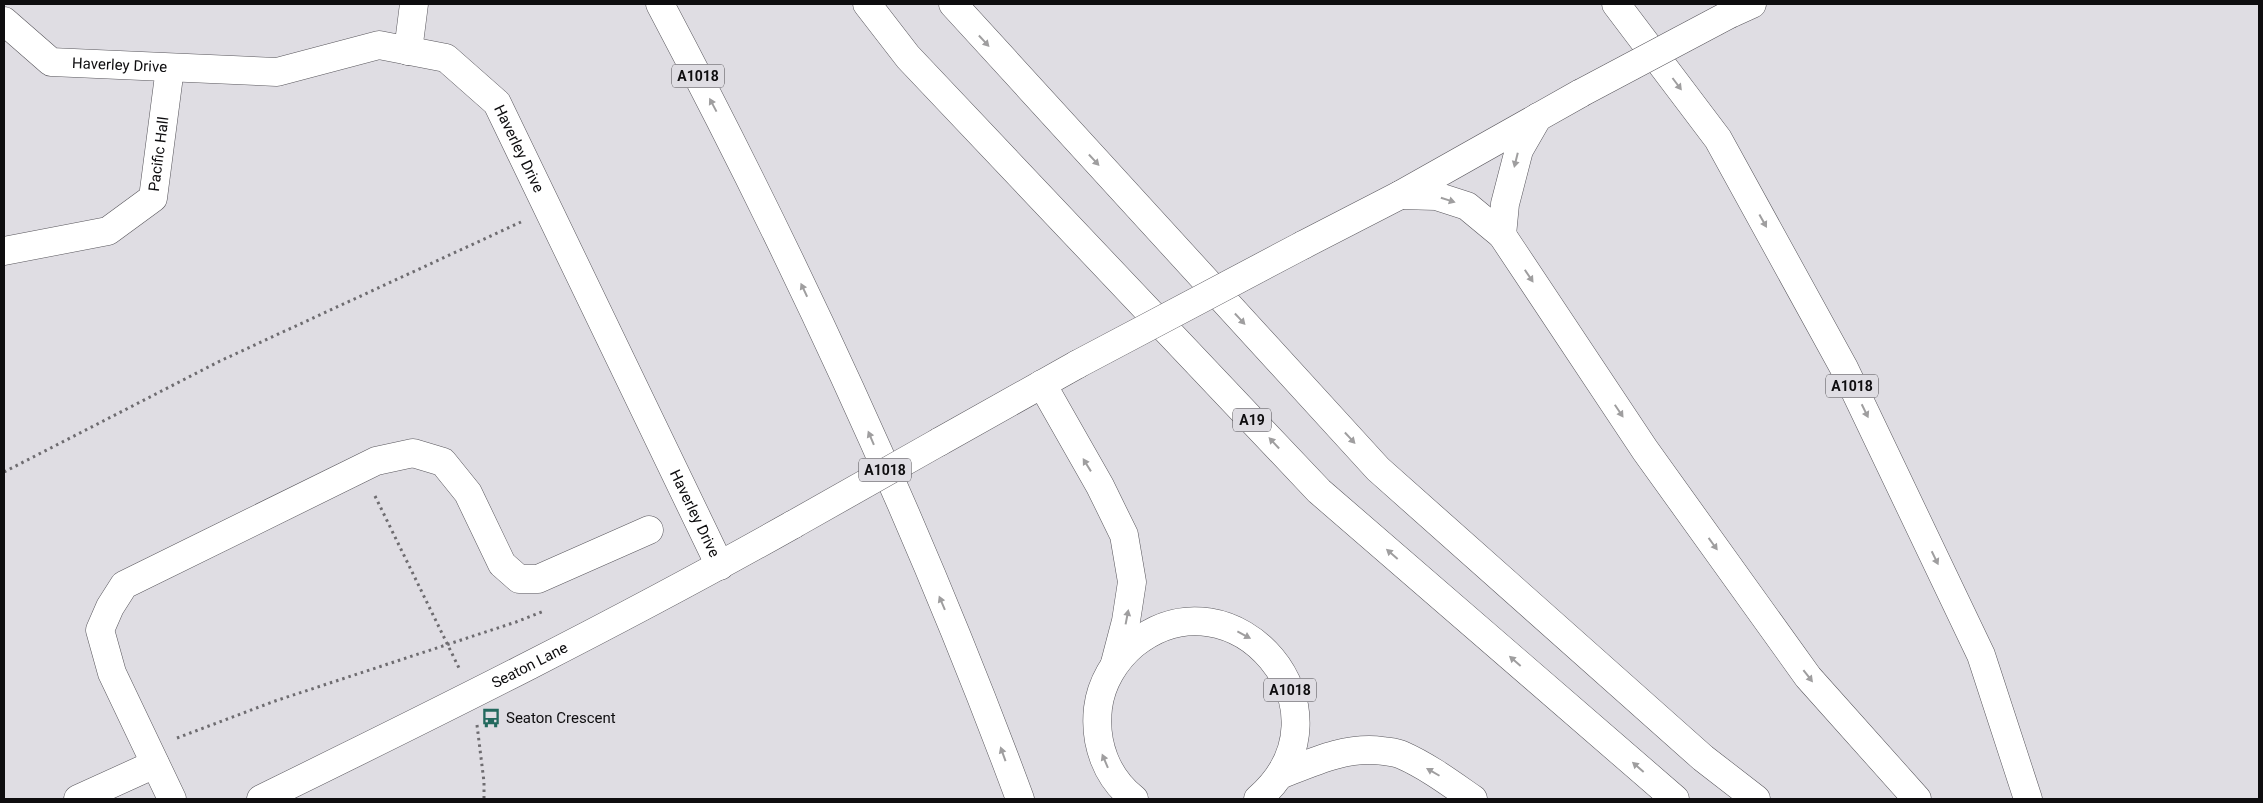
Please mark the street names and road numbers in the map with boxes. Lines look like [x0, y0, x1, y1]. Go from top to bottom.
street label: Haverley Drive [72, 54, 167, 76]
road number: A1018 [672, 64, 724, 88]
street label: Haverley Drive [490, 102, 548, 195]
street label: Pacific Hall [145, 116, 173, 193]
road number: A1018 [1826, 374, 1878, 398]
road number: A19 [1233, 408, 1271, 432]
road number: A1018 [859, 458, 911, 482]
street label: Haverley Drive [666, 467, 723, 560]
street label: Seaton Lane [489, 638, 571, 692]
road number: A1018 [1264, 678, 1316, 702]

